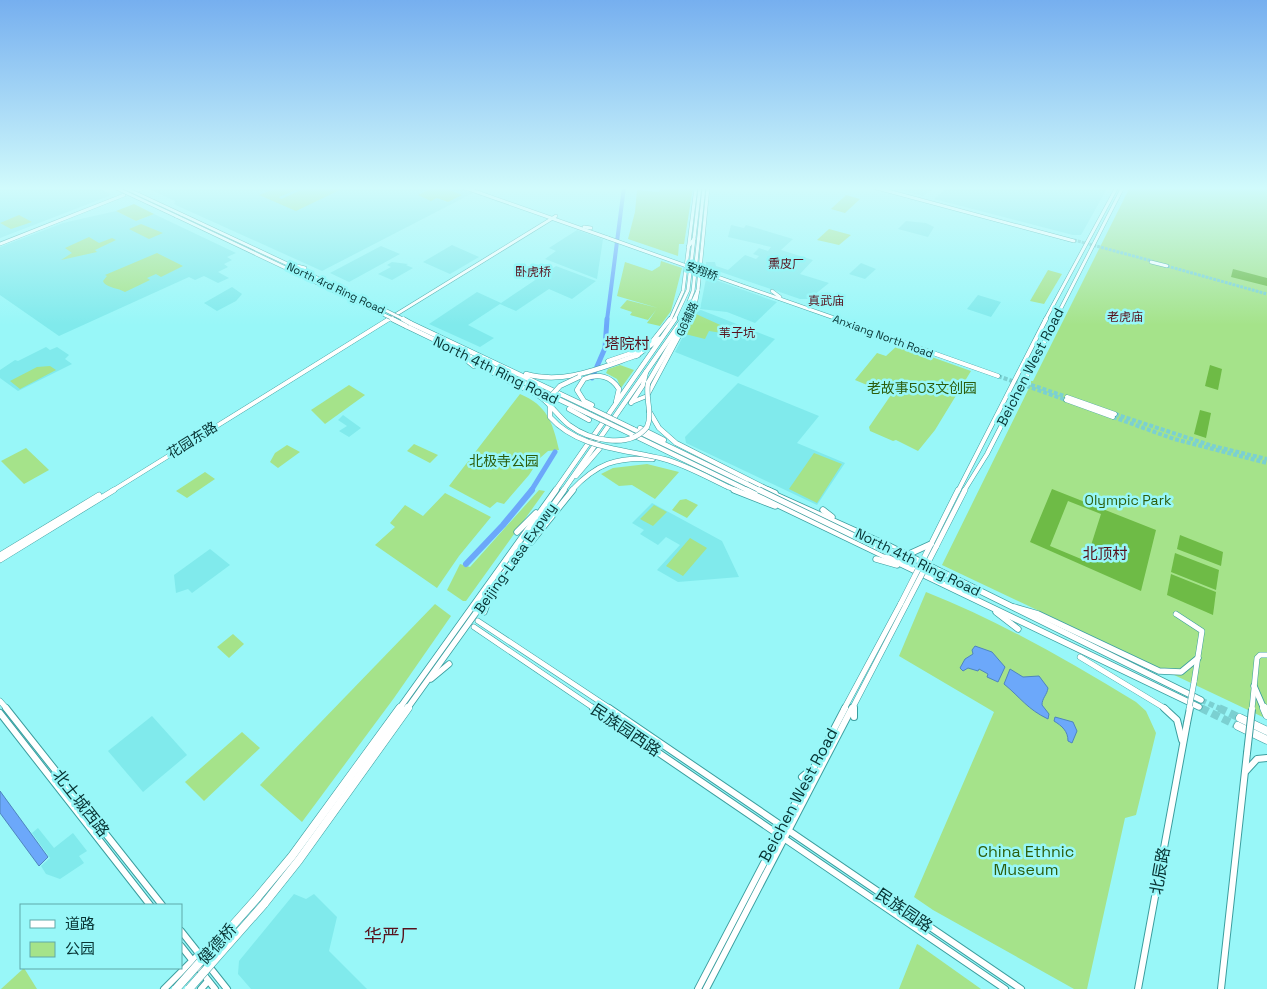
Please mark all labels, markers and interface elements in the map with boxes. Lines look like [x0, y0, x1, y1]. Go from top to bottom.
district label: 熏皮厂 [768, 256, 804, 272]
street label: North 4rd Ring Road [285, 259, 387, 317]
street label: 安翔桥 [684, 259, 720, 283]
district label: 卧虎桥 [515, 264, 551, 280]
district label: 真武庙 [808, 293, 844, 309]
street label: G6辅路 [673, 300, 701, 338]
street label: Beichen West Road [992, 305, 1068, 429]
district label: 老虎庙 [1107, 309, 1143, 325]
street label: Anxiang North Road [831, 311, 935, 361]
district label: 苇子坑 [719, 325, 755, 341]
street label: North 4th Ring Road [430, 332, 562, 408]
district label: 塔院村 [604, 334, 650, 353]
park label: 老故事503文创园 [867, 379, 977, 397]
street label: 花园东路 [163, 418, 221, 462]
park label: 北极寺公园 [469, 452, 539, 470]
park label: Olympic Park [1085, 491, 1172, 509]
street label: Beijing-Lasa Expwy [470, 499, 560, 617]
street label: North 4th Ring Road [852, 524, 984, 600]
district label: 北顶村 [1082, 544, 1128, 563]
street label: 民族园西路 [587, 699, 665, 761]
street label: Beichen West Road [754, 724, 842, 866]
street label: 北土城西路 [48, 765, 114, 841]
park label: China Ethnic Museum [978, 841, 1074, 880]
street label: 北辰路 [1145, 846, 1175, 896]
street label: 民族园路 [872, 883, 936, 937]
legend [20, 904, 182, 969]
text: 道路 [65, 914, 95, 933]
street label: 健德桥 [193, 919, 241, 969]
district label: 华严厂 [364, 924, 418, 947]
text: 公园 [65, 939, 95, 958]

